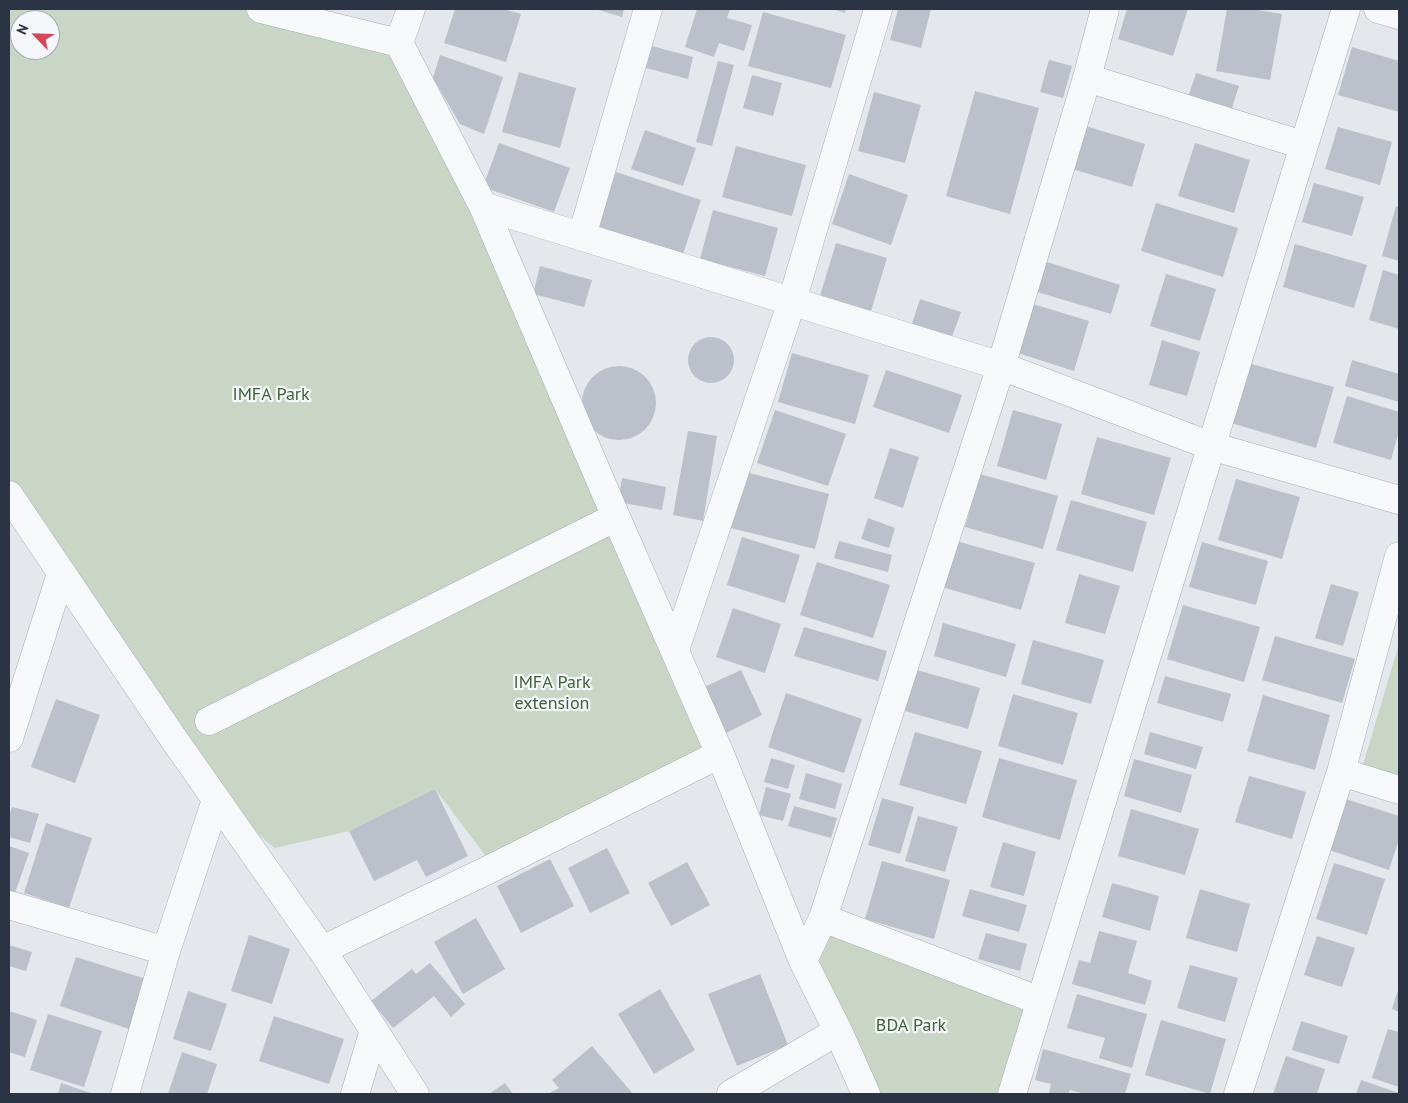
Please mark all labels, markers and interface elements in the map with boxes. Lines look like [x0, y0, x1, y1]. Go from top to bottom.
north arrow [10, 10, 60, 60]
text: N [12, 21, 32, 37]
park label: IMFA Park [232, 384, 310, 406]
park label: IMFA Park extension [513, 672, 591, 714]
park label: BDA Park [876, 1015, 946, 1037]

